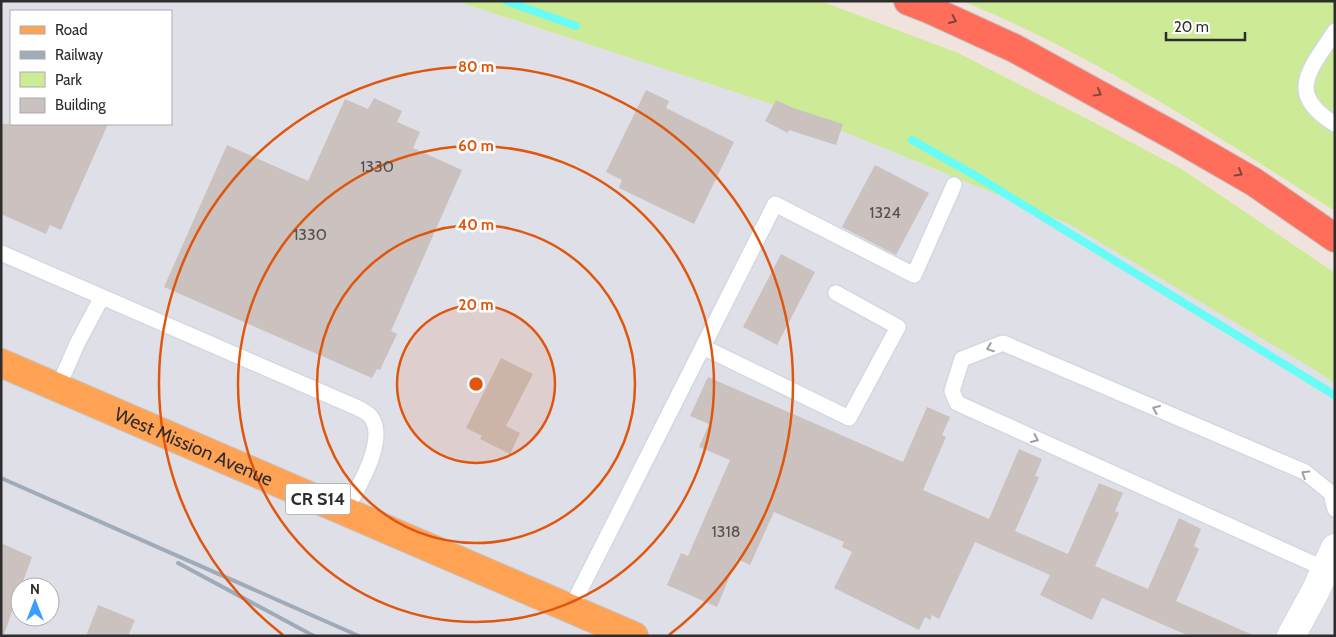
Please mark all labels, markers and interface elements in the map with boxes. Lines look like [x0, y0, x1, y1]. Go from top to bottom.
legend [10, 10, 172, 125]
scale bar [1166, 10, 1245, 42]
one-way arrow [948, 14, 957, 24]
text: 20 m [1174, 18, 1209, 36]
text: Road [55, 21, 88, 39]
text: Railway [55, 46, 104, 64]
text: 80 m [458, 58, 494, 76]
text: Park [55, 71, 82, 89]
one-way arrow [1093, 87, 1102, 97]
text: Building [55, 96, 106, 114]
text: 60 m [458, 137, 494, 155]
house number: 1330 [360, 157, 394, 176]
one-way arrow [1234, 167, 1243, 177]
house number: 1324 [869, 203, 901, 222]
text: 40 m [458, 216, 494, 234]
house number: 1330 [293, 225, 327, 244]
text: 20 m [459, 296, 493, 314]
one-way arrow [986, 342, 995, 352]
centre of rings [467, 375, 485, 393]
street label: West Mission Avenue [111, 402, 277, 491]
one-way arrow [1152, 404, 1161, 415]
one-way arrow [1030, 432, 1039, 443]
one-way arrow [1301, 470, 1310, 480]
road number: CR S14 [286, 484, 350, 514]
house number: 1318 [712, 522, 740, 541]
north arrow [10, 577, 60, 627]
text: N [30, 580, 40, 598]

